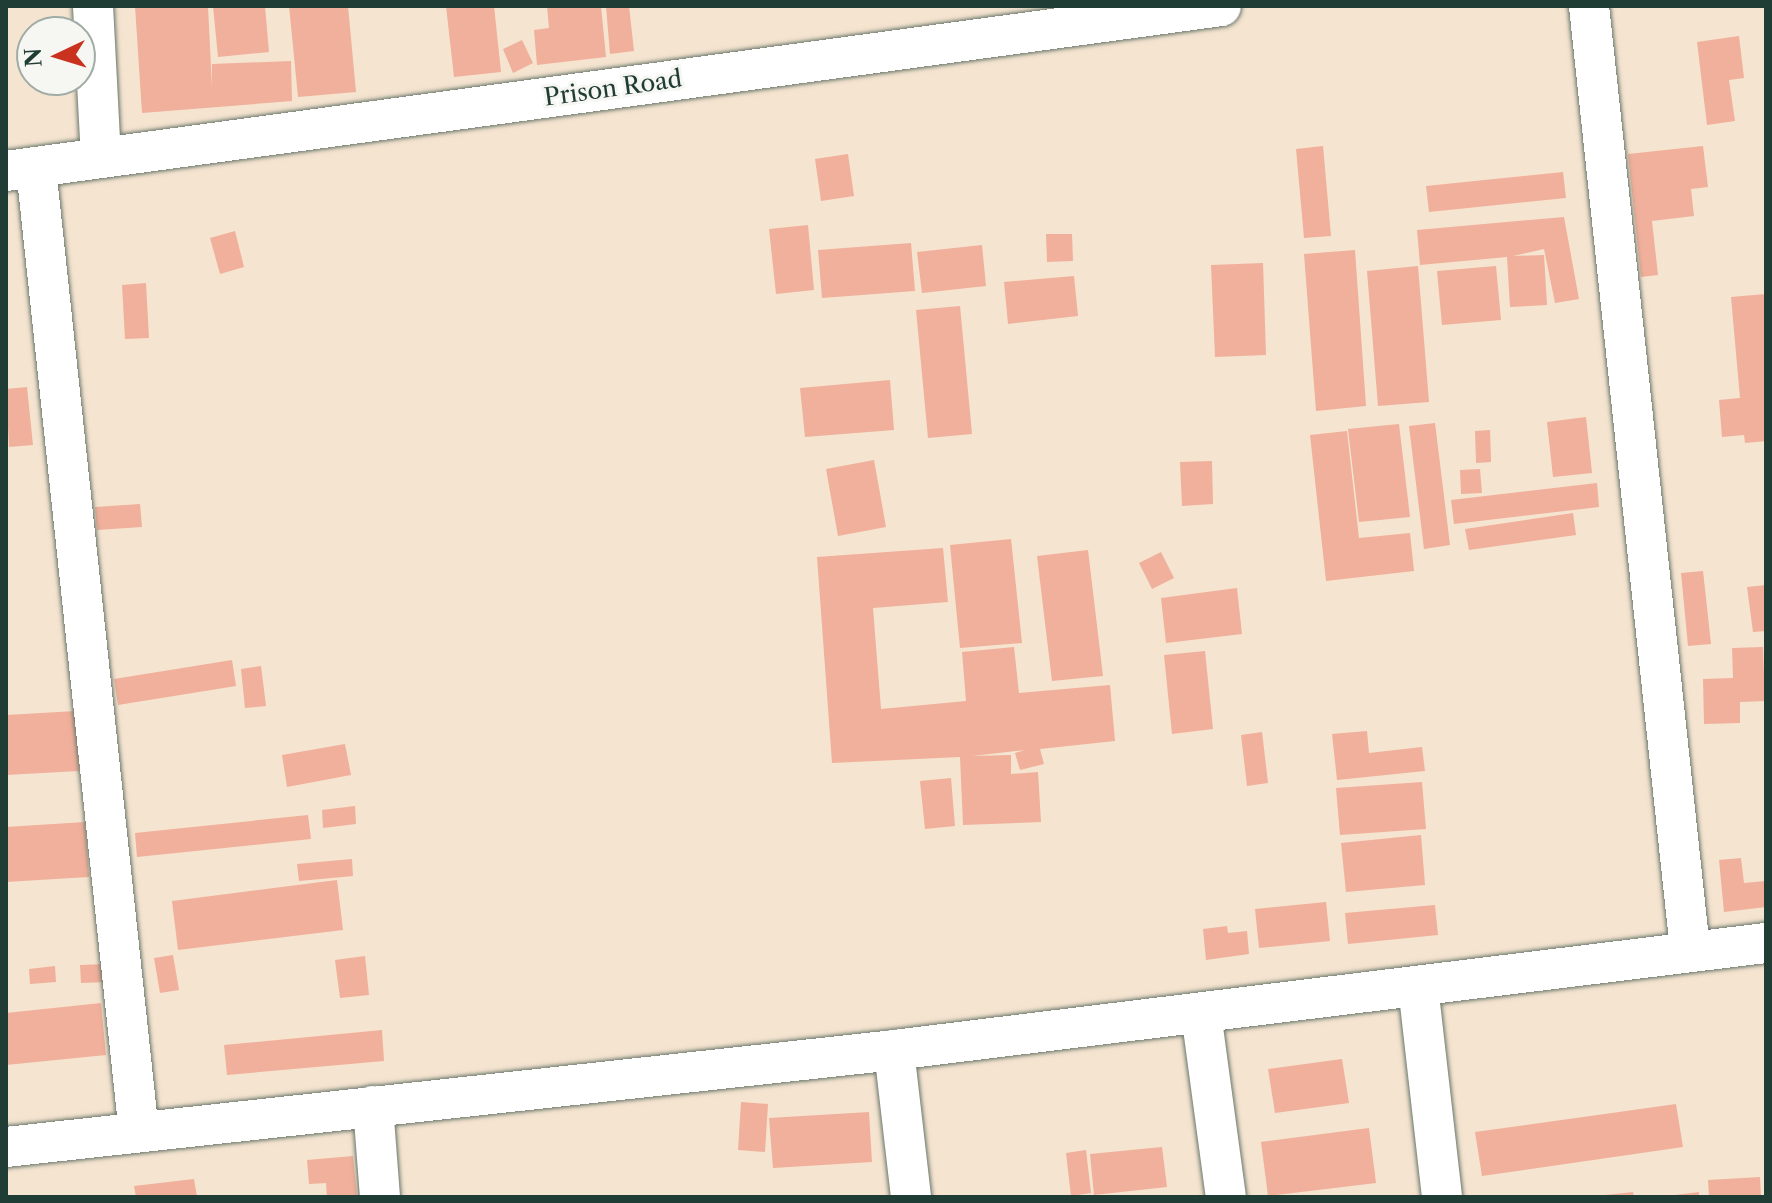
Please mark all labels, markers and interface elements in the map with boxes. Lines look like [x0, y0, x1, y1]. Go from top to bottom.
north arrow [16, 16, 96, 96]
text: N [19, 47, 48, 68]
street label: Prison Road [542, 64, 684, 112]

